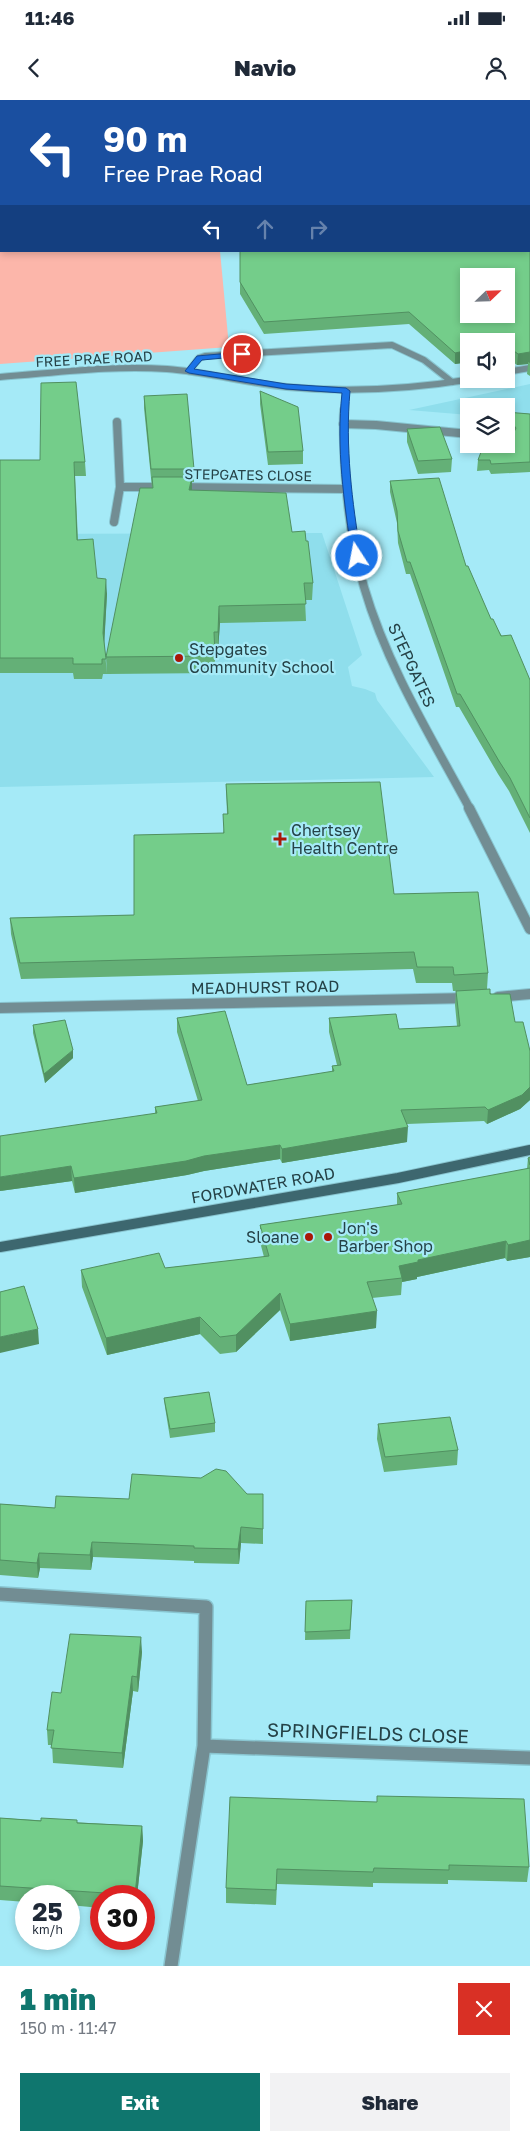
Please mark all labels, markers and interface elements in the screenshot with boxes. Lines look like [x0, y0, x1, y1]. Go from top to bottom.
text: 11:46 [25, 6, 75, 29]
icon: back [20, 54, 48, 82]
text: Navio [234, 54, 296, 81]
icon: person [482, 54, 510, 82]
text: 90 m [103, 118, 187, 160]
icon: left [20, 120, 85, 185]
text: Free Prae Road [103, 160, 263, 187]
icon: left [198, 215, 226, 243]
icon: ahead [251, 215, 279, 243]
icon: right [304, 215, 332, 243]
north arrow [460, 268, 515, 322]
map controls [460, 268, 515, 453]
pin [221, 333, 263, 375]
button: sound [460, 333, 515, 388]
icon: arrive [228, 340, 256, 368]
street label: FREE PRAE ROAD [35, 347, 153, 370]
button: layers [460, 398, 515, 453]
street label: STEPGATES CLOSE [184, 465, 312, 484]
position arrow [330, 529, 382, 581]
street label: STEPGATES [384, 620, 440, 710]
place label: Stepgates Community School [189, 639, 334, 677]
marker: Stepgates Community School [173, 652, 185, 664]
place label: Chertsey Health Centre [291, 820, 398, 858]
marker: Chertsey Health Centre [273, 832, 287, 846]
street label: MEADHURST ROAD [191, 976, 339, 998]
street label: FORDWATER ROAD [189, 1162, 337, 1208]
place label: Jon's Barber Shop [338, 1218, 433, 1256]
place label: Sloane [246, 1227, 299, 1247]
marker: Sloane [303, 1231, 315, 1243]
marker: Jon's Barber Shop [322, 1231, 334, 1243]
street label: SPRINGFIELDS CLOSE [267, 1717, 469, 1748]
speed limit sign: 30 [90, 1885, 155, 1950]
text: 25 [32, 1896, 63, 1927]
text: km/h [32, 1922, 63, 1937]
text: 1 min [20, 1981, 96, 2017]
button: close [458, 1983, 510, 2035]
text: 150 m · 11:47 [20, 2018, 116, 2038]
button: Exit [20, 2073, 260, 2131]
button: Share [270, 2073, 510, 2131]

